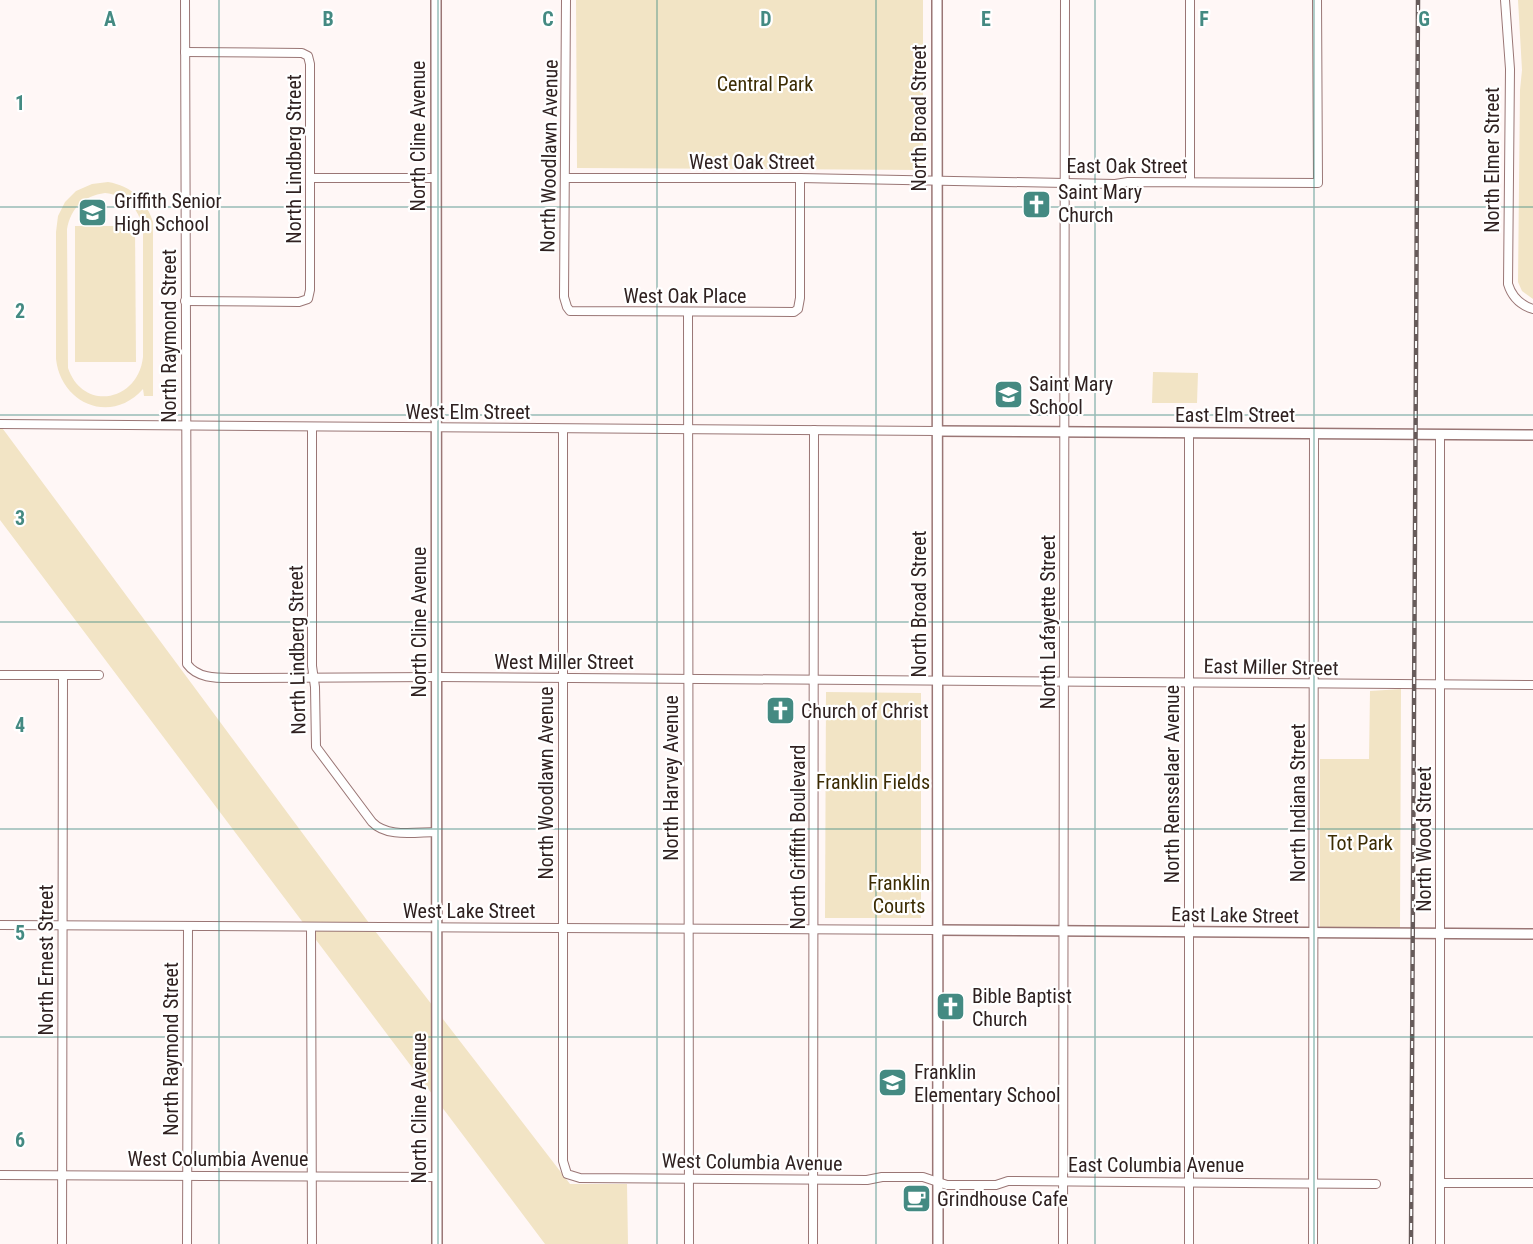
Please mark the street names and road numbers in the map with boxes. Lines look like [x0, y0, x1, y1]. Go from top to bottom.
street label: North Broad Street [907, 44, 931, 192]
street label: North Woodlawn Avenue [535, 59, 563, 253]
street label: North Cline Avenue [406, 61, 430, 211]
street label: North Lindberg Street [282, 74, 306, 244]
street label: North Elmer Street [1480, 87, 1504, 233]
street label: West Oak Street [689, 150, 815, 174]
street label: East Oak Street [1066, 154, 1188, 178]
street label: North Raymond Street [157, 249, 181, 423]
street label: West Oak Place [623, 284, 747, 308]
street label: West Elm Street [406, 400, 531, 424]
street label: East Elm Street [1175, 403, 1295, 427]
street label: North Broad Street [907, 530, 931, 678]
street label: North Lafayette Street [1036, 535, 1060, 709]
street label: North Cline Avenue [407, 547, 431, 697]
street label: North Lindberg Street [284, 565, 310, 735]
street label: West Miller Street [494, 650, 634, 674]
street label: East Miller Street [1203, 654, 1339, 680]
street label: North Rensselaer Avenue [1160, 685, 1184, 883]
street label: North Woodlawn Avenue [534, 686, 558, 880]
street label: North Harvey Avenue [659, 695, 683, 861]
street label: North Indiana Street [1286, 724, 1310, 882]
street label: North Griffith Boulevard [786, 744, 810, 930]
street label: North Wood Street [1412, 766, 1436, 912]
street label: North Ernest Street [34, 885, 58, 1035]
street label: West Lake Street [403, 899, 535, 923]
street label: East Lake Street [1171, 902, 1299, 928]
street label: North Raymond Street [159, 962, 183, 1136]
street label: North Cline Avenue [407, 1033, 431, 1183]
street label: West Columbia Avenue [128, 1147, 308, 1171]
street label: West Columbia Avenue [661, 1148, 843, 1176]
street label: East Columbia Avenue [1068, 1153, 1244, 1177]

